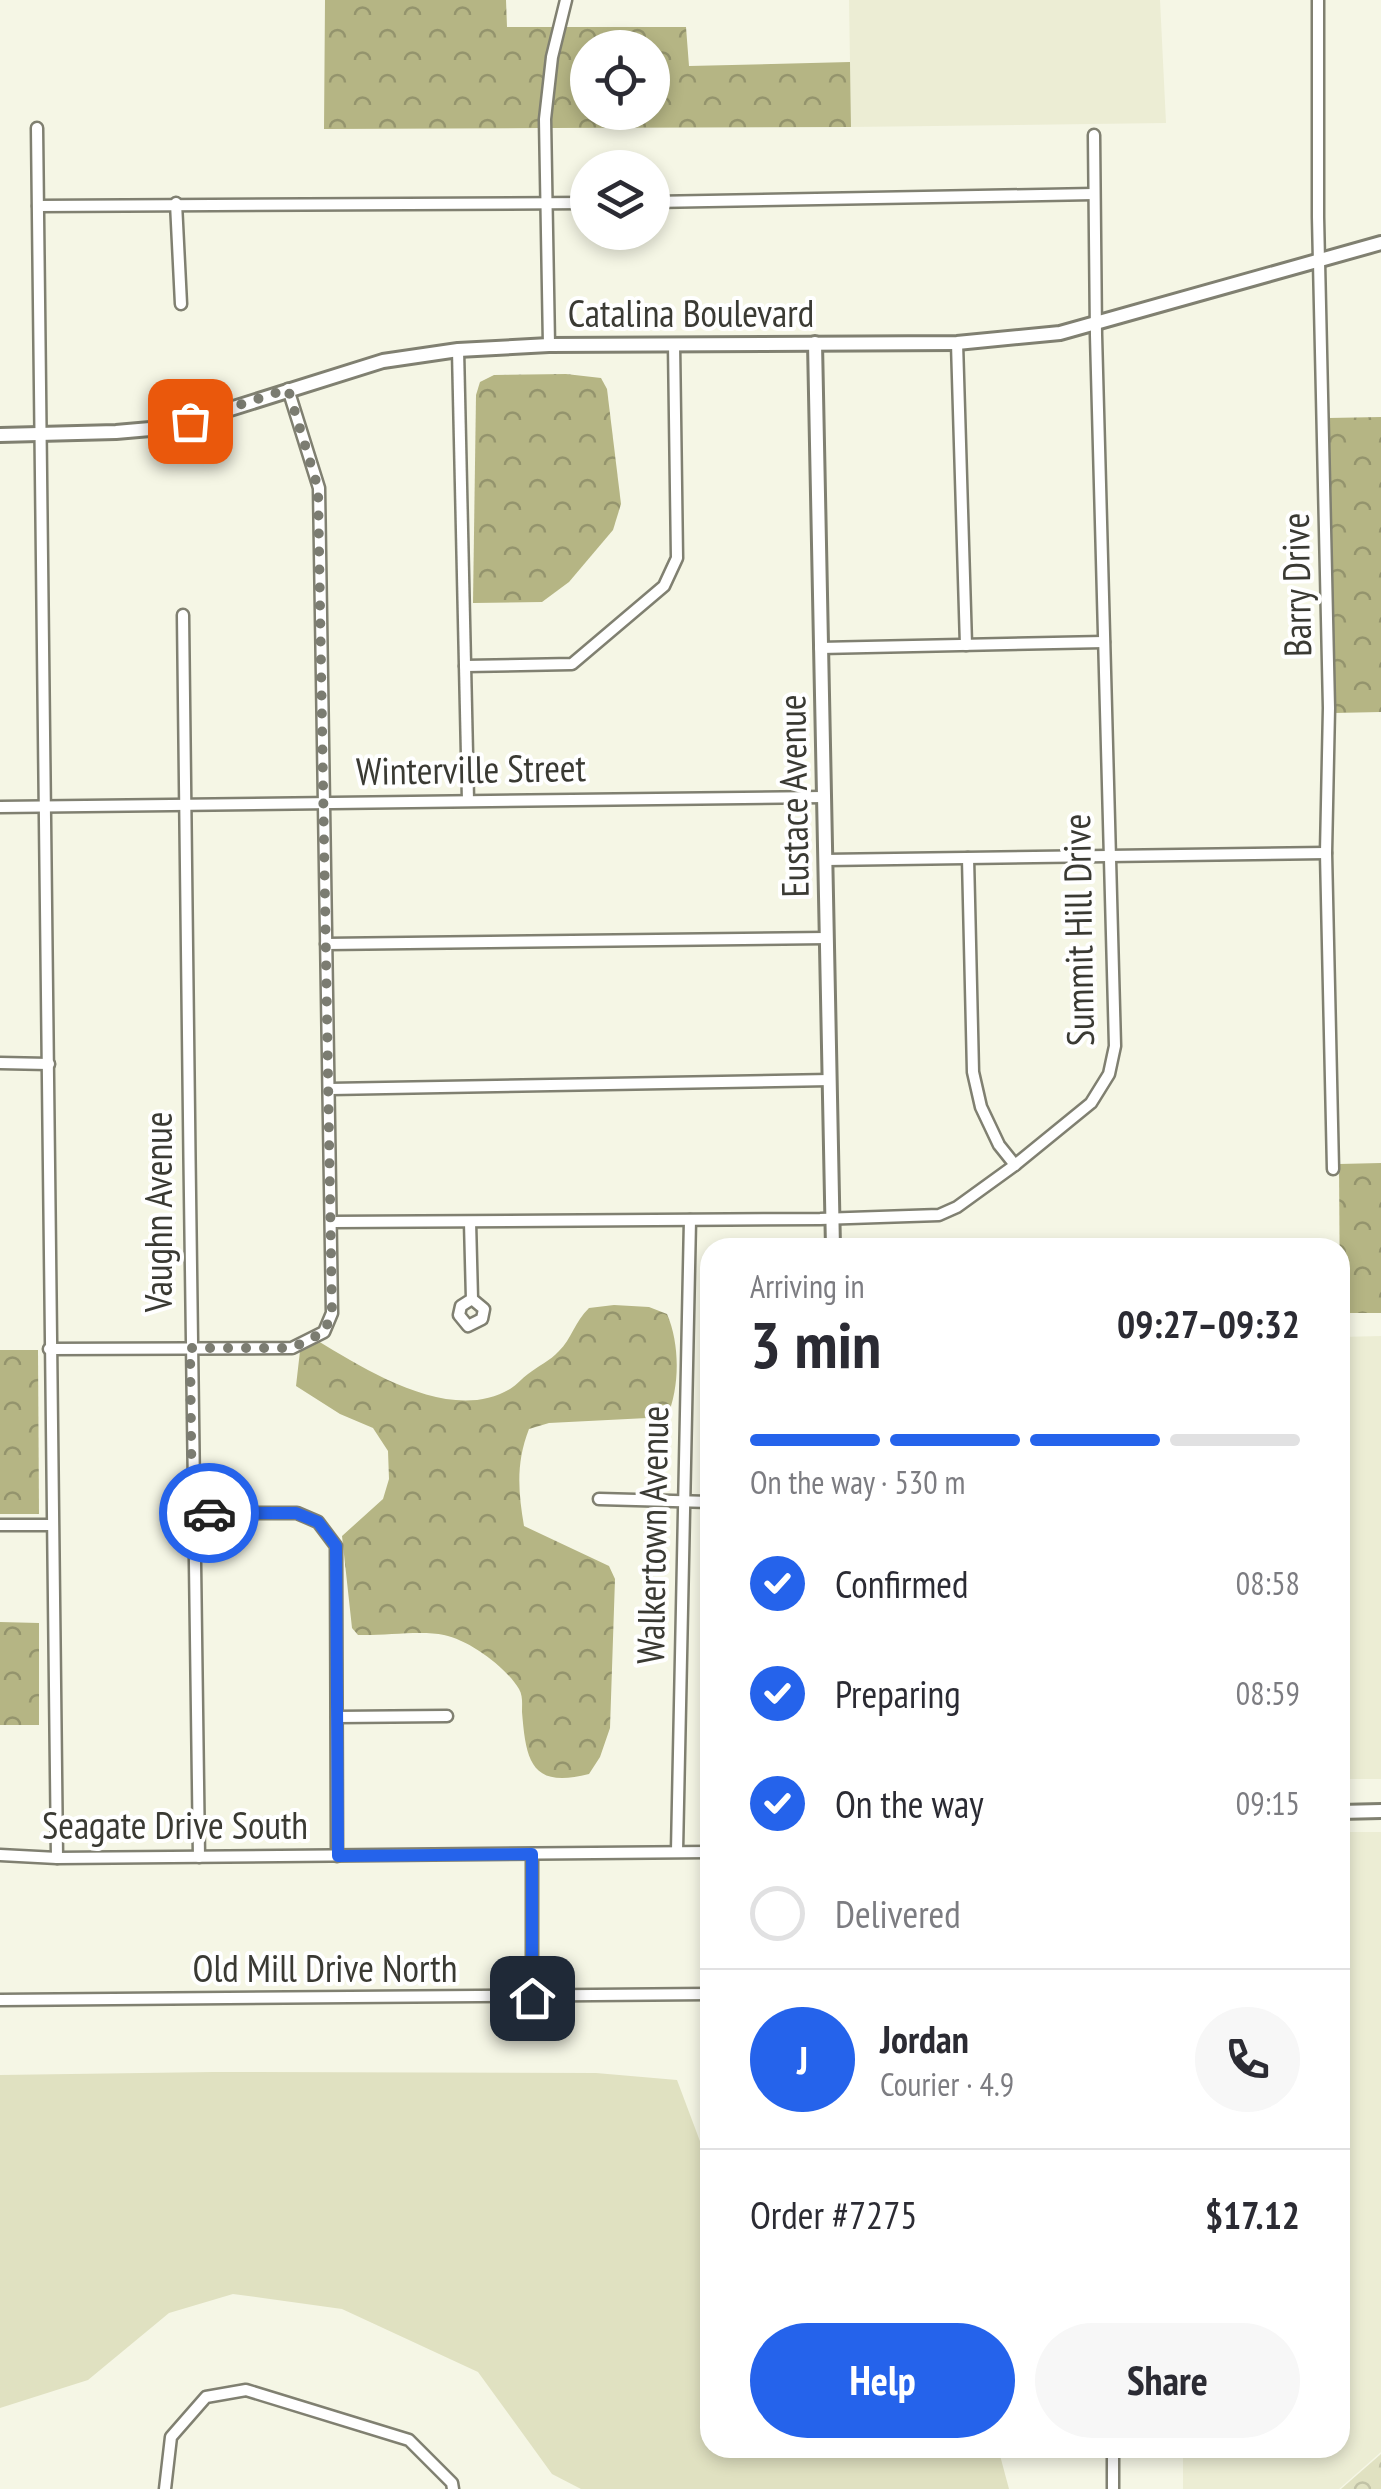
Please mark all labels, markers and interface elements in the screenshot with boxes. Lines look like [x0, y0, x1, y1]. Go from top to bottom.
map controls [570, 30, 670, 250]
button: locate [570, 30, 670, 130]
button: layers [570, 150, 670, 250]
street label: Catalina Boulevard [568, 288, 814, 337]
pin [148, 379, 233, 464]
icon: bag [163, 394, 218, 449]
street label: Barry Drive [1270, 513, 1321, 658]
street label: Eustace Avenue [766, 694, 819, 898]
street label: Winterville Street [356, 742, 587, 795]
street label: Summit Hill Drive [1051, 813, 1104, 1047]
street label: Vaughn Avenue [133, 1112, 182, 1313]
text: Arriving in [750, 1265, 865, 1307]
text: 09:27–09:32 [1117, 1299, 1300, 1348]
text: 3 min [750, 1302, 881, 1386]
street label: Walkertown Avenue [625, 1405, 678, 1664]
text: On the way · 530 m [750, 1461, 965, 1503]
courier [159, 1463, 259, 1563]
icon: car [182, 1486, 237, 1541]
icon: check [750, 1556, 805, 1611]
text: Confirmed [835, 1559, 968, 1608]
text: 08:58 [1236, 1562, 1300, 1604]
icon: check [750, 1666, 805, 1721]
text: Preparing [835, 1669, 961, 1718]
text: 08:59 [1236, 1672, 1300, 1714]
icon: check [750, 1776, 805, 1831]
text: On the way [835, 1779, 983, 1828]
text: 09:15 [1236, 1782, 1300, 1824]
street label: Seagate Drive South [42, 1800, 308, 1849]
text: Delivered [835, 1889, 961, 1938]
street label: Old Mill Drive North [193, 1943, 457, 1992]
pin [490, 1956, 575, 2041]
icon: home [505, 1971, 560, 2026]
button: phone [1195, 2007, 1300, 2112]
text: Jordan [880, 2014, 969, 2063]
text: J [797, 2035, 808, 2084]
text: Courier · 4.9 [880, 2063, 1014, 2105]
text: Order #7275 [750, 2190, 917, 2239]
text: $17.12 [1205, 2190, 1300, 2239]
button: Help [750, 2323, 1015, 2438]
button: Share [1035, 2323, 1300, 2438]

